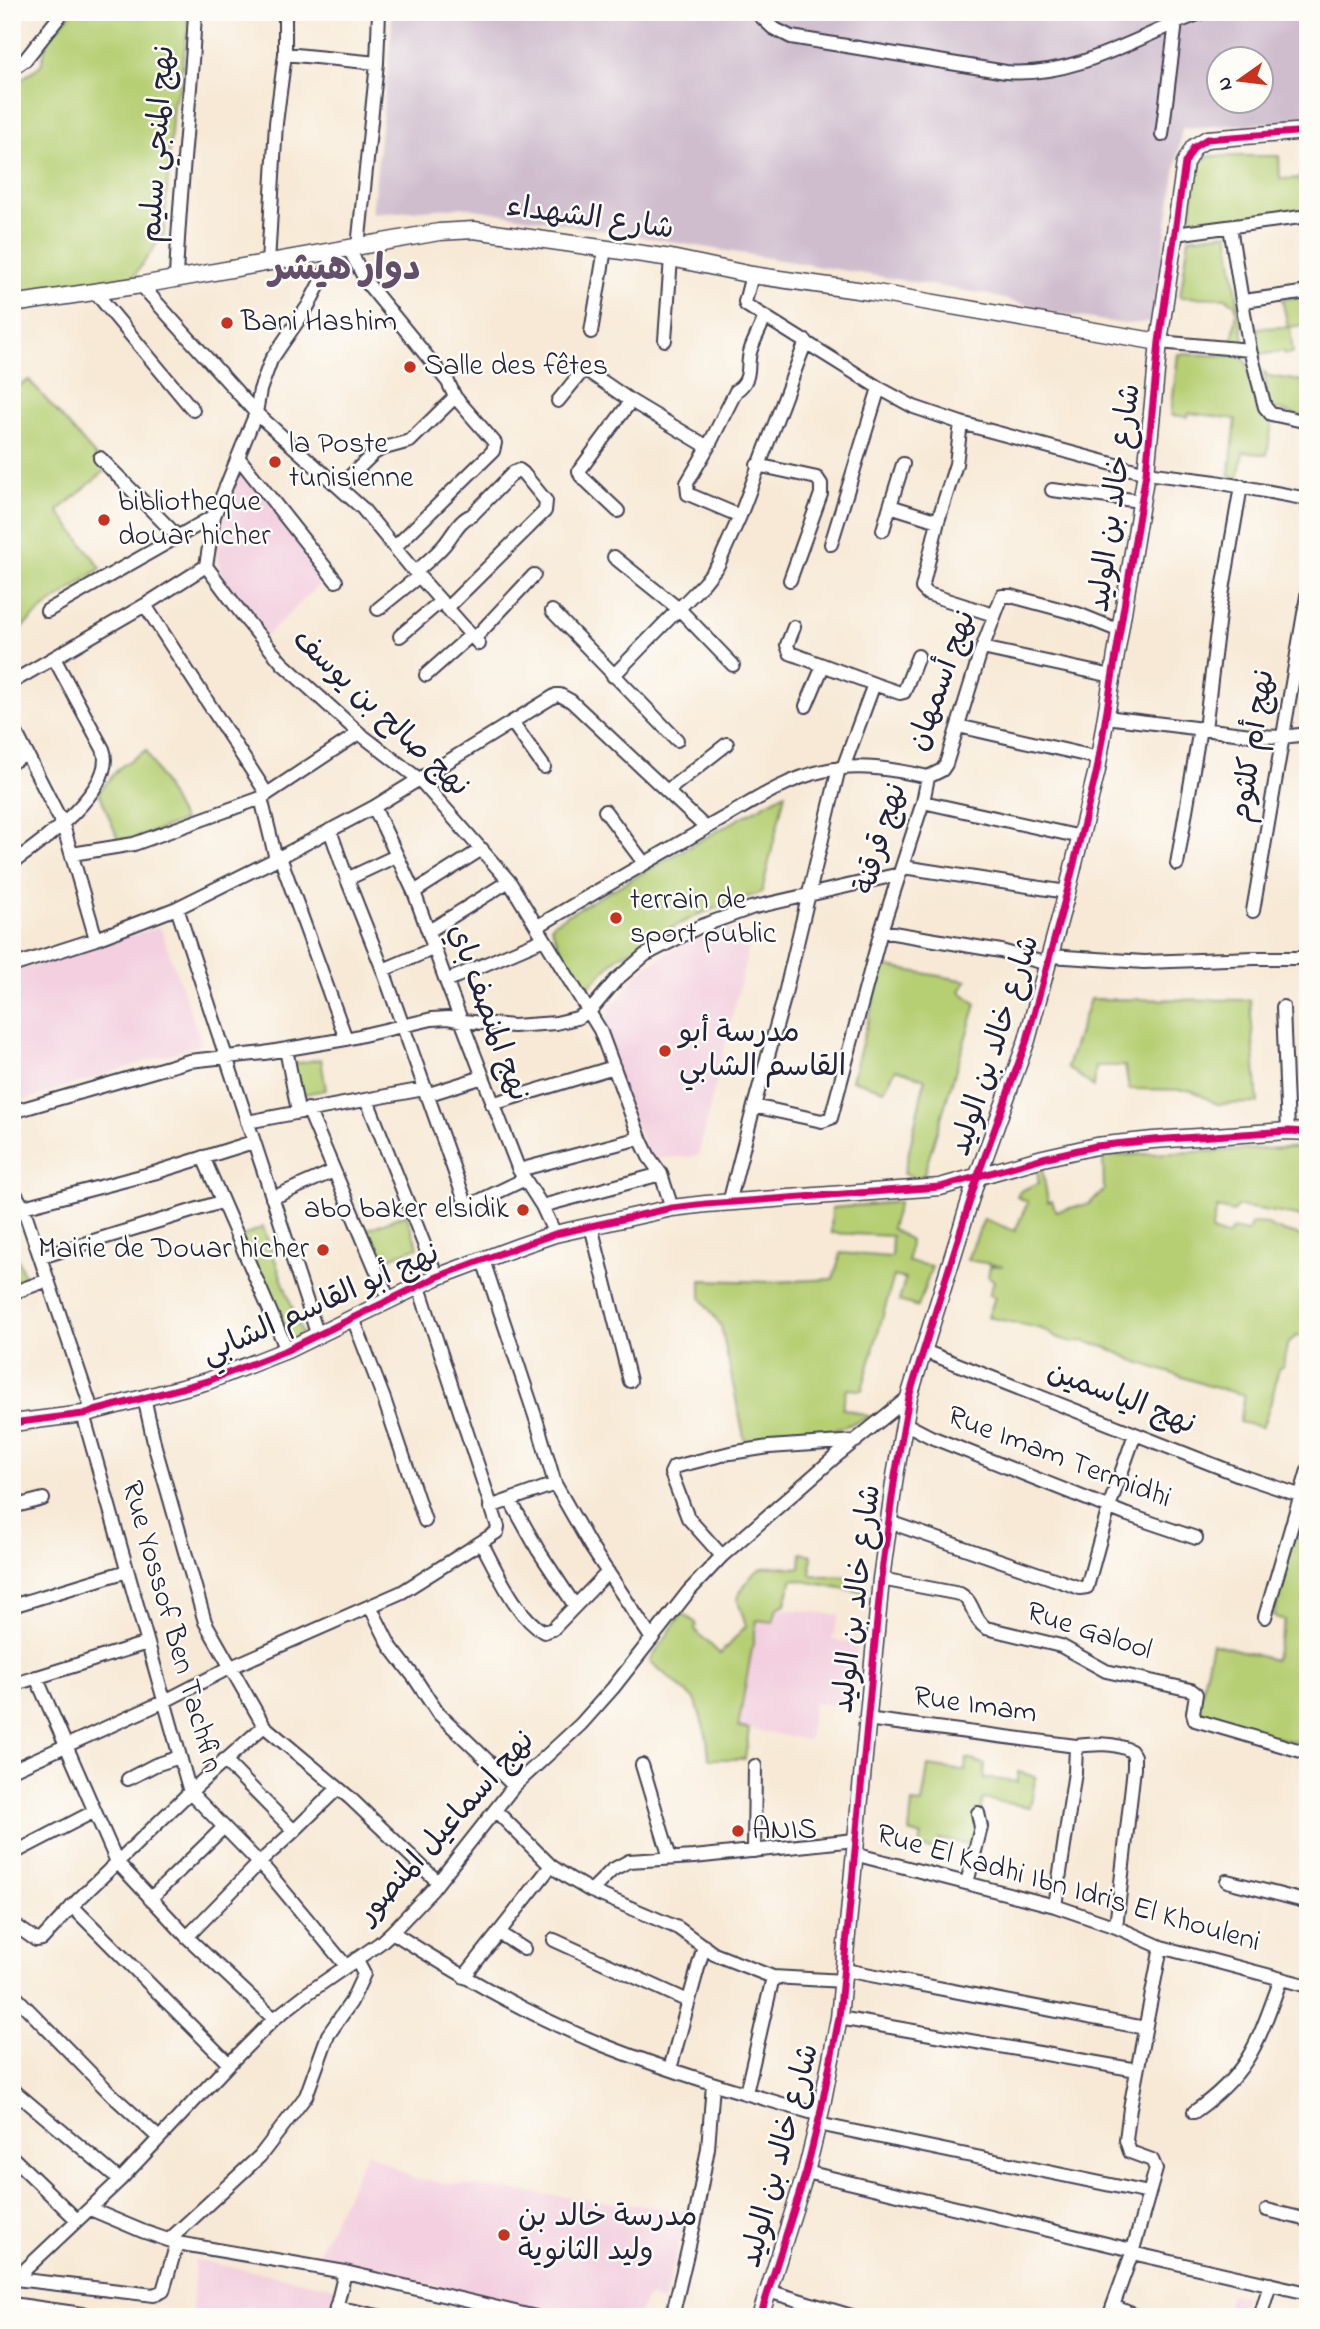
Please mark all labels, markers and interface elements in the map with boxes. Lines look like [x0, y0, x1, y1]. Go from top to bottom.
street label: نهج المنجي سليم [130, 44, 189, 244]
north arrow [1204, 46, 1274, 116]
text: N [1211, 74, 1241, 93]
street label: شارع الشهداء [504, 185, 676, 253]
district label: دوار هيشر [266, 243, 421, 297]
place label: Bani Hashim [240, 301, 397, 345]
marker: Bani Hashim [219, 315, 235, 331]
place label: Salle des fêtes [424, 345, 608, 389]
marker: Salle des fêtes [402, 359, 418, 375]
street label: شارع خالد بن الوليد [1078, 381, 1154, 615]
place label: la Poste tunisienne [289, 423, 414, 501]
marker: la Poste tunisienne [267, 454, 283, 470]
place label: bibliotheque douar hicher [118, 481, 271, 559]
marker: bibliotheque douar hicher [96, 512, 112, 528]
street label: نهج أسمهان [897, 604, 989, 758]
street label: نهج صالح بن يوسف [281, 620, 479, 808]
street label: نهج أم كلثوم [1220, 666, 1288, 826]
street label: نهج قرقنة [844, 778, 920, 900]
place label: terrain de sport public [630, 879, 777, 957]
marker: terrain de sport public [608, 910, 624, 926]
street label: نهج المنصف باي [435, 918, 539, 1108]
street label: شارع خالد بن الوليد [940, 930, 1052, 1162]
place label: مدرسة أبو القاسم الشابي [677, 1012, 846, 1091]
marker: مدرسة أبو القاسم الشابي [657, 1043, 673, 1059]
place label: abo baker elsidik [304, 1188, 510, 1232]
marker: abo baker elsidik [515, 1202, 531, 1218]
place label: Mairie de Douar hicher [38, 1228, 310, 1272]
street label: نهج أبو القاسم الشابي [195, 1233, 448, 1378]
marker: Mairie de Douar hicher [315, 1242, 331, 1258]
street label: نهج الياسمين [1040, 1350, 1202, 1448]
street label: Rue Imam Termidhi [940, 1395, 1178, 1521]
street label: Rue Yossof Ben Tachfin [108, 1476, 234, 1778]
street label: شارع خالد بن الوليد [822, 1482, 894, 1716]
street label: Rue Galool [1020, 1591, 1158, 1673]
street label: Rue Imam [910, 1676, 1040, 1736]
street label: نهج اسماعيل المنصور [346, 1721, 546, 1937]
place label: ANIS [752, 1809, 817, 1853]
street label: Rue El Kadhi Ibn Idris El Khouleni [871, 1813, 1265, 1965]
marker: ANIS [730, 1823, 746, 1839]
street label: شارع خالد بن الوليد [730, 2039, 832, 2273]
place label: مدرسة خالد بن وليد الثانوية [518, 2196, 698, 2274]
marker: مدرسة خالد بن وليد الثانوية [496, 2227, 512, 2243]

